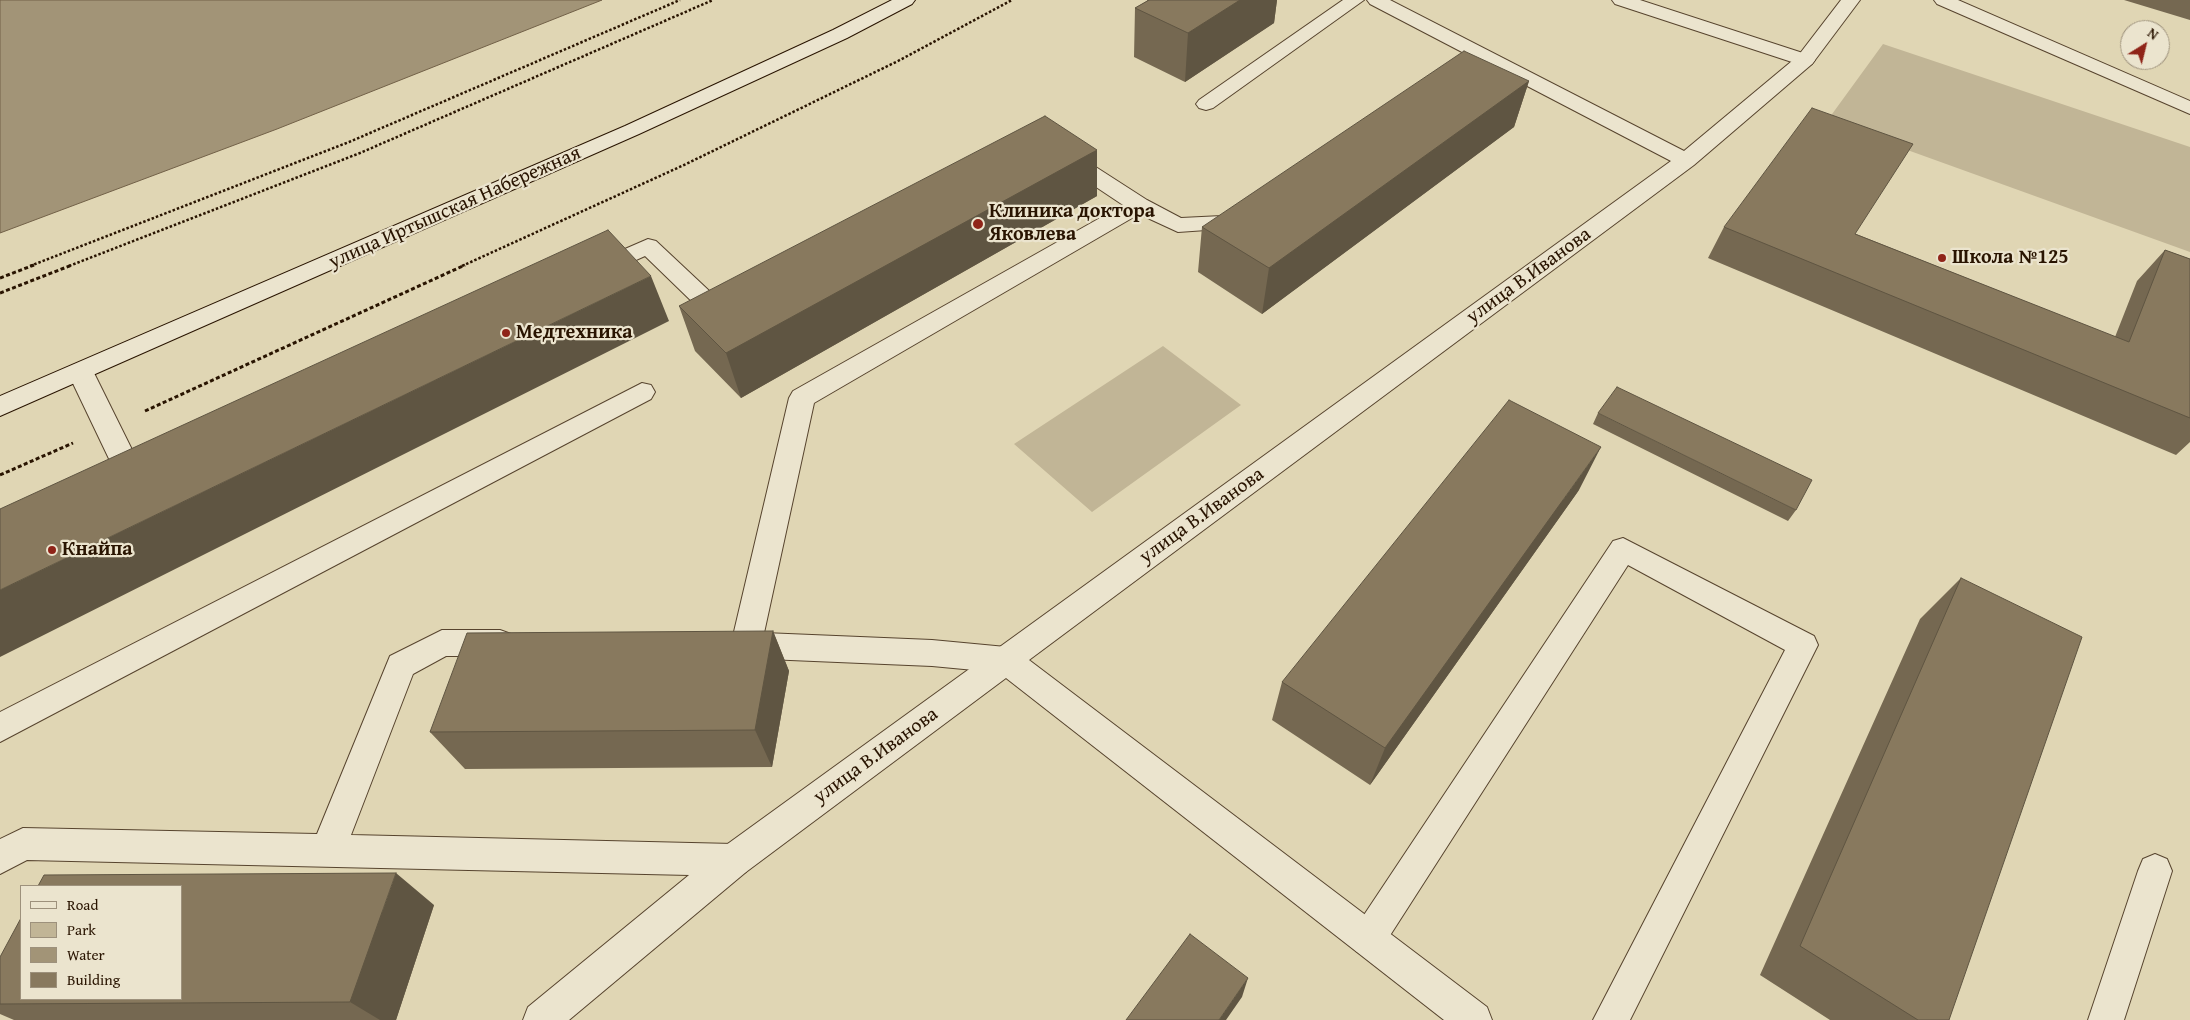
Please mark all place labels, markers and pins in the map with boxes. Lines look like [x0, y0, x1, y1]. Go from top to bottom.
place label: Клиника доктора Яковлева [989, 200, 1155, 247]
marker: Клиника доктора Яковлева [971, 217, 985, 231]
place label: Школа №125 [1952, 246, 2069, 270]
marker: Школа №125 [1936, 252, 1948, 264]
place label: Медтехника [516, 321, 632, 345]
marker: Медтехника [500, 327, 512, 339]
place label: Кнайпа [62, 538, 133, 562]
marker: Кнайпа [46, 544, 58, 556]

